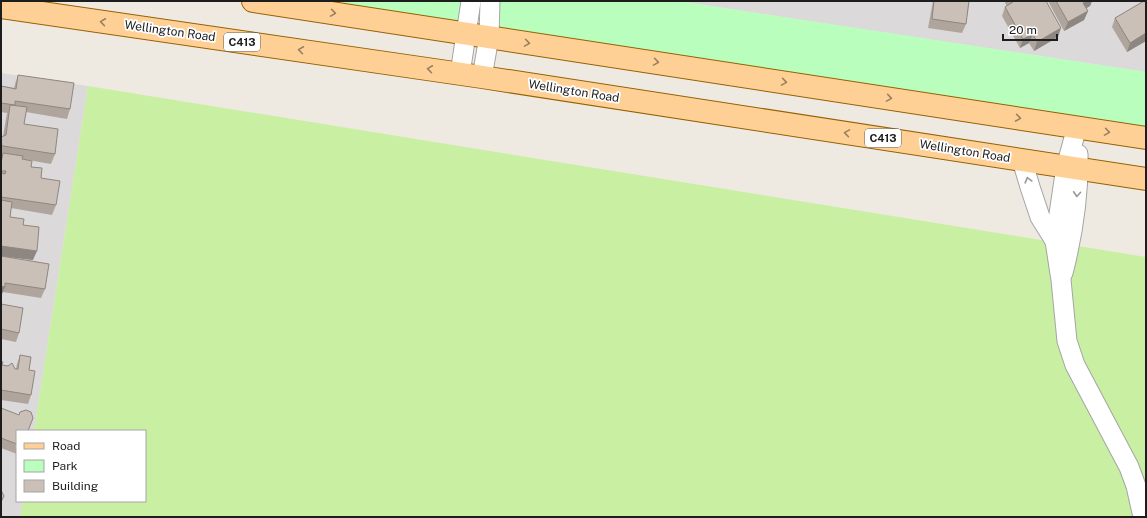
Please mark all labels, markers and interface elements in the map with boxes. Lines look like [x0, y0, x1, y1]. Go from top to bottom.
one-way arrow [330, 8, 336, 17]
scale bar [1003, 16, 1057, 42]
one-way arrow [100, 18, 106, 26]
street label: Wellington Road [124, 18, 216, 44]
text: 20 m [1009, 23, 1037, 37]
road number: C413 [224, 33, 260, 51]
one-way arrow [524, 38, 530, 47]
one-way arrow [298, 46, 304, 55]
one-way arrow [653, 57, 659, 66]
one-way arrow [427, 65, 433, 74]
street label: Wellington Road [528, 77, 620, 105]
one-way arrow [781, 77, 787, 86]
one-way arrow [886, 93, 893, 102]
one-way arrow [1015, 113, 1021, 122]
one-way arrow [1104, 127, 1110, 136]
one-way arrow [844, 129, 850, 138]
road number: C413 [865, 129, 901, 147]
street label: Wellington Road [919, 137, 1011, 165]
one-way arrow [1024, 177, 1033, 184]
one-way arrow [1073, 191, 1082, 197]
legend [16, 430, 146, 502]
text: Road [52, 439, 80, 453]
text: Park [52, 459, 78, 473]
text: Building [52, 479, 98, 493]

